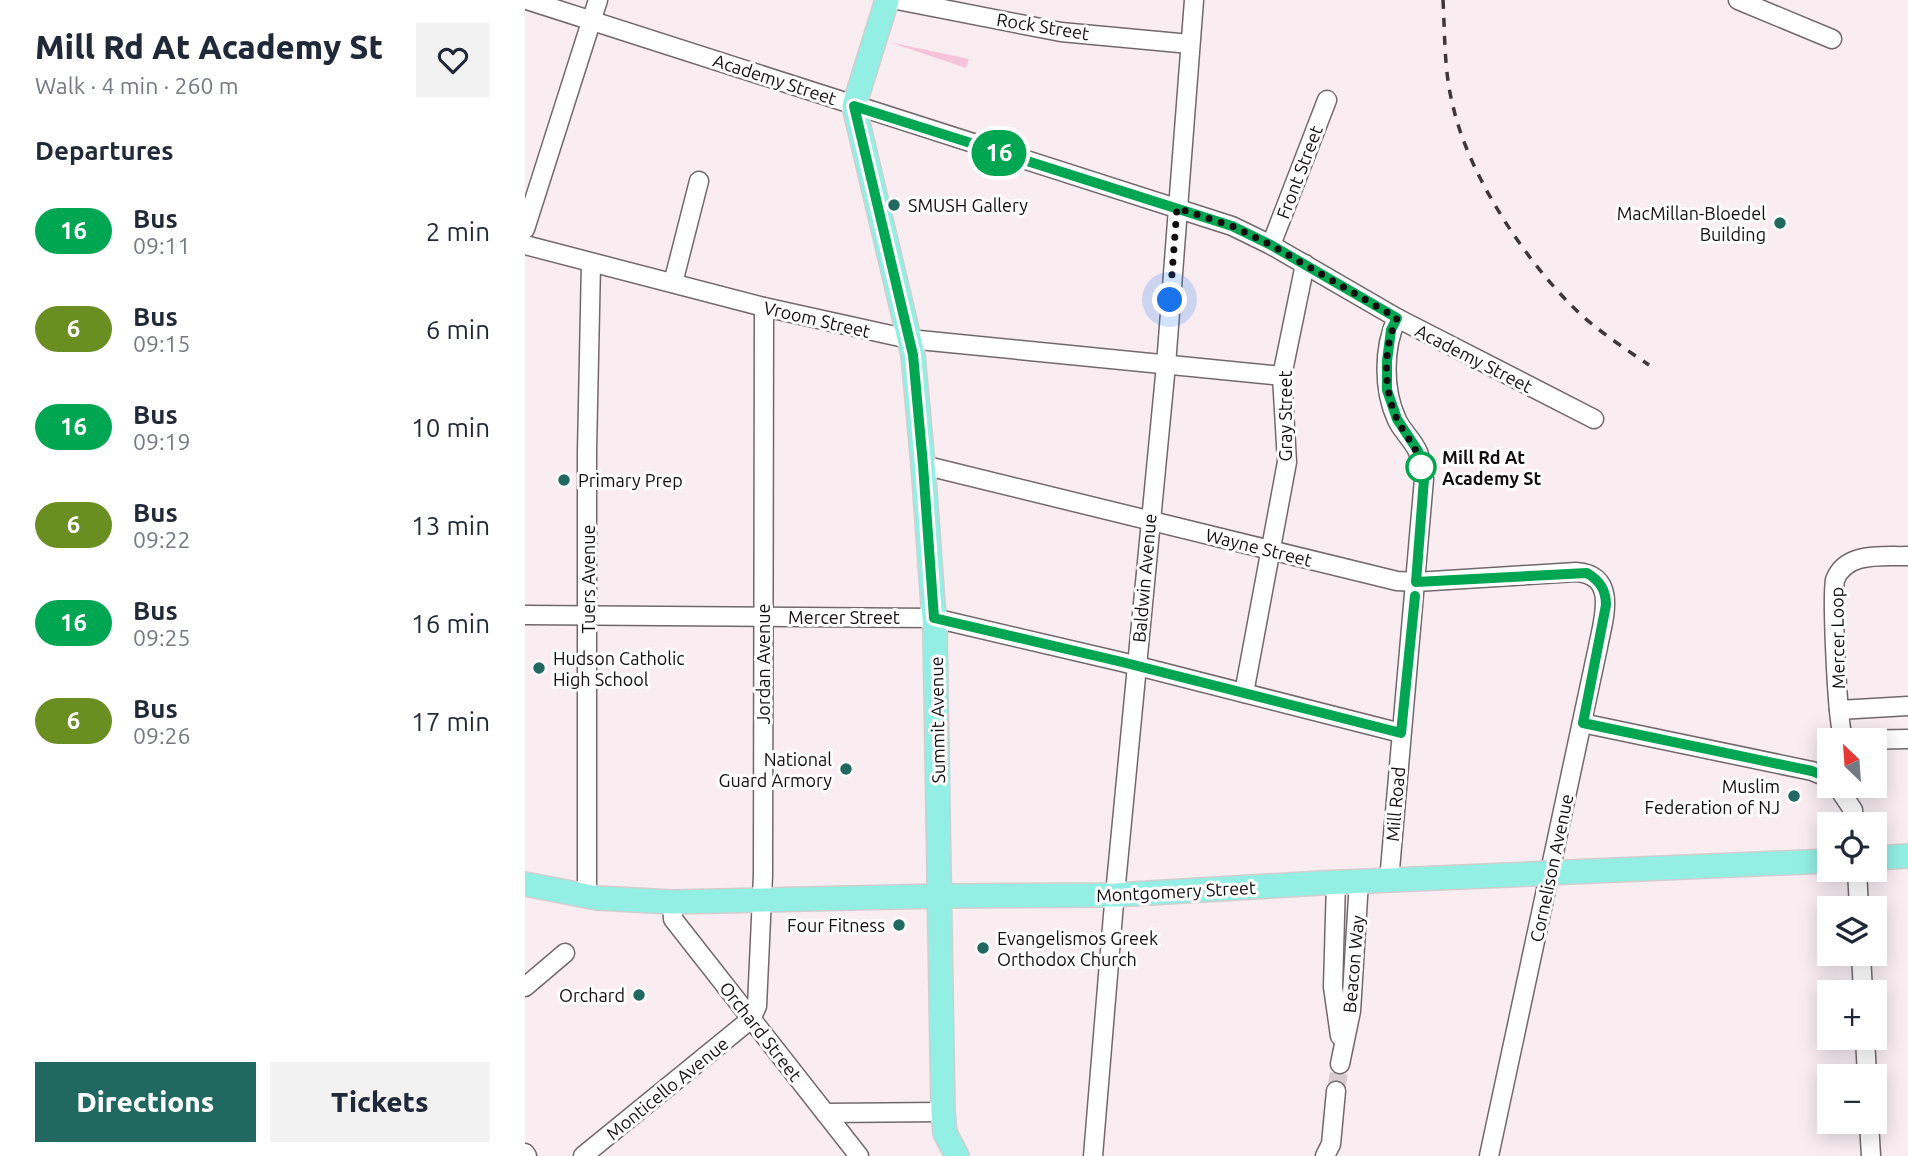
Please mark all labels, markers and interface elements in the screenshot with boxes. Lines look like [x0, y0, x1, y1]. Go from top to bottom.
street label: Rock Street [995, 9, 1091, 43]
button: heart [416, 23, 490, 97]
text: Mill Rd At Academy St [35, 28, 383, 65]
street label: Academy Street [711, 50, 839, 108]
text: Walk · 4 min · 260 m [35, 73, 239, 98]
street label: Front Street [1272, 123, 1326, 221]
line badge: 16 [967, 130, 1030, 176]
text: Departures [35, 136, 173, 165]
text: 16 [985, 139, 1013, 166]
place label: SMUSH Gallery [908, 195, 1028, 215]
marker: SMUSH Gallery [886, 197, 902, 213]
place label: MacMillan-Bloedel Building [1617, 203, 1766, 244]
text: Bus [133, 204, 178, 233]
marker: MacMillan-Bloedel Building [1772, 215, 1788, 231]
text: 16 [60, 217, 87, 244]
text: 2 min [426, 217, 490, 246]
text: 09:11 [133, 233, 191, 258]
your location [1152, 282, 1187, 317]
street label: Vroom Street [762, 297, 872, 341]
text: Bus [133, 302, 178, 331]
text: 6 [67, 315, 80, 342]
text: 6 min [426, 315, 490, 344]
street label: Academy Street [1412, 320, 1536, 396]
text: 09:15 [133, 331, 191, 356]
street label: Gray Street [1275, 370, 1295, 462]
text: Bus [133, 400, 178, 429]
text: 16 [60, 413, 87, 440]
text: 10 min [411, 413, 490, 442]
text: 09:19 [133, 429, 191, 454]
place label: Mill Rd At Academy St [1442, 447, 1541, 488]
marker: Mill Rd At Academy St [1406, 452, 1436, 482]
place label: Primary Prep [578, 470, 683, 490]
marker: Primary Prep [556, 472, 572, 488]
text: Bus [133, 498, 178, 527]
text: 6 [67, 511, 80, 538]
text: 13 min [411, 511, 490, 540]
street label: Baldwin Avenue [1128, 513, 1160, 643]
street label: Tuers Avenue [578, 524, 598, 634]
street label: Wayne Street [1204, 524, 1314, 570]
text: 09:22 [133, 527, 191, 552]
street label: Mercer Loop [1826, 587, 1848, 689]
text: Bus [133, 596, 178, 625]
street label: Jordan Avenue [753, 603, 773, 725]
street label: Mercer Street [788, 607, 900, 627]
text: 16 [60, 609, 87, 636]
text: 16 min [411, 609, 490, 638]
text: 09:25 [133, 625, 191, 650]
place label: Hudson Catholic High School [553, 648, 685, 689]
street label: Summit Avenue [926, 656, 948, 784]
marker: Hudson Catholic High School [531, 660, 547, 676]
text: Bus [133, 694, 178, 723]
text: 6 [67, 707, 80, 734]
text: 17 min [411, 707, 490, 736]
text: 09:26 [133, 723, 191, 748]
north arrow [1817, 728, 1887, 798]
map controls [1817, 728, 1887, 1134]
place label: National Guard Armory [719, 749, 832, 790]
marker: National Guard Armory [838, 761, 854, 777]
street label: Mill Road [1382, 766, 1408, 842]
place label: Muslim Federation of NJ [1644, 776, 1780, 817]
marker: Muslim Federation of NJ [1786, 788, 1802, 804]
street label: Cornelison Avenue [1526, 792, 1576, 944]
button: locate [1817, 812, 1887, 882]
street label: Montgomery Street [1096, 877, 1256, 905]
button: layers [1817, 896, 1887, 966]
street label: Beacon Way [1339, 914, 1367, 1014]
place label: Four Fitness [787, 915, 885, 935]
marker: Four Fitness [891, 917, 907, 933]
place label: Evangelismos Greek Orthodox Church [997, 928, 1158, 969]
marker: Evangelismos Greek Orthodox Church [975, 940, 991, 956]
street label: Orchard Street [716, 977, 806, 1085]
button: + [1817, 980, 1887, 1050]
place label: Orchard [559, 985, 625, 1005]
marker: Orchard [631, 987, 647, 1003]
street label: Monticello Avenue [602, 1033, 732, 1143]
button: Directions [35, 1062, 256, 1142]
button: Tickets [270, 1062, 490, 1142]
button: − [1817, 1064, 1887, 1134]

